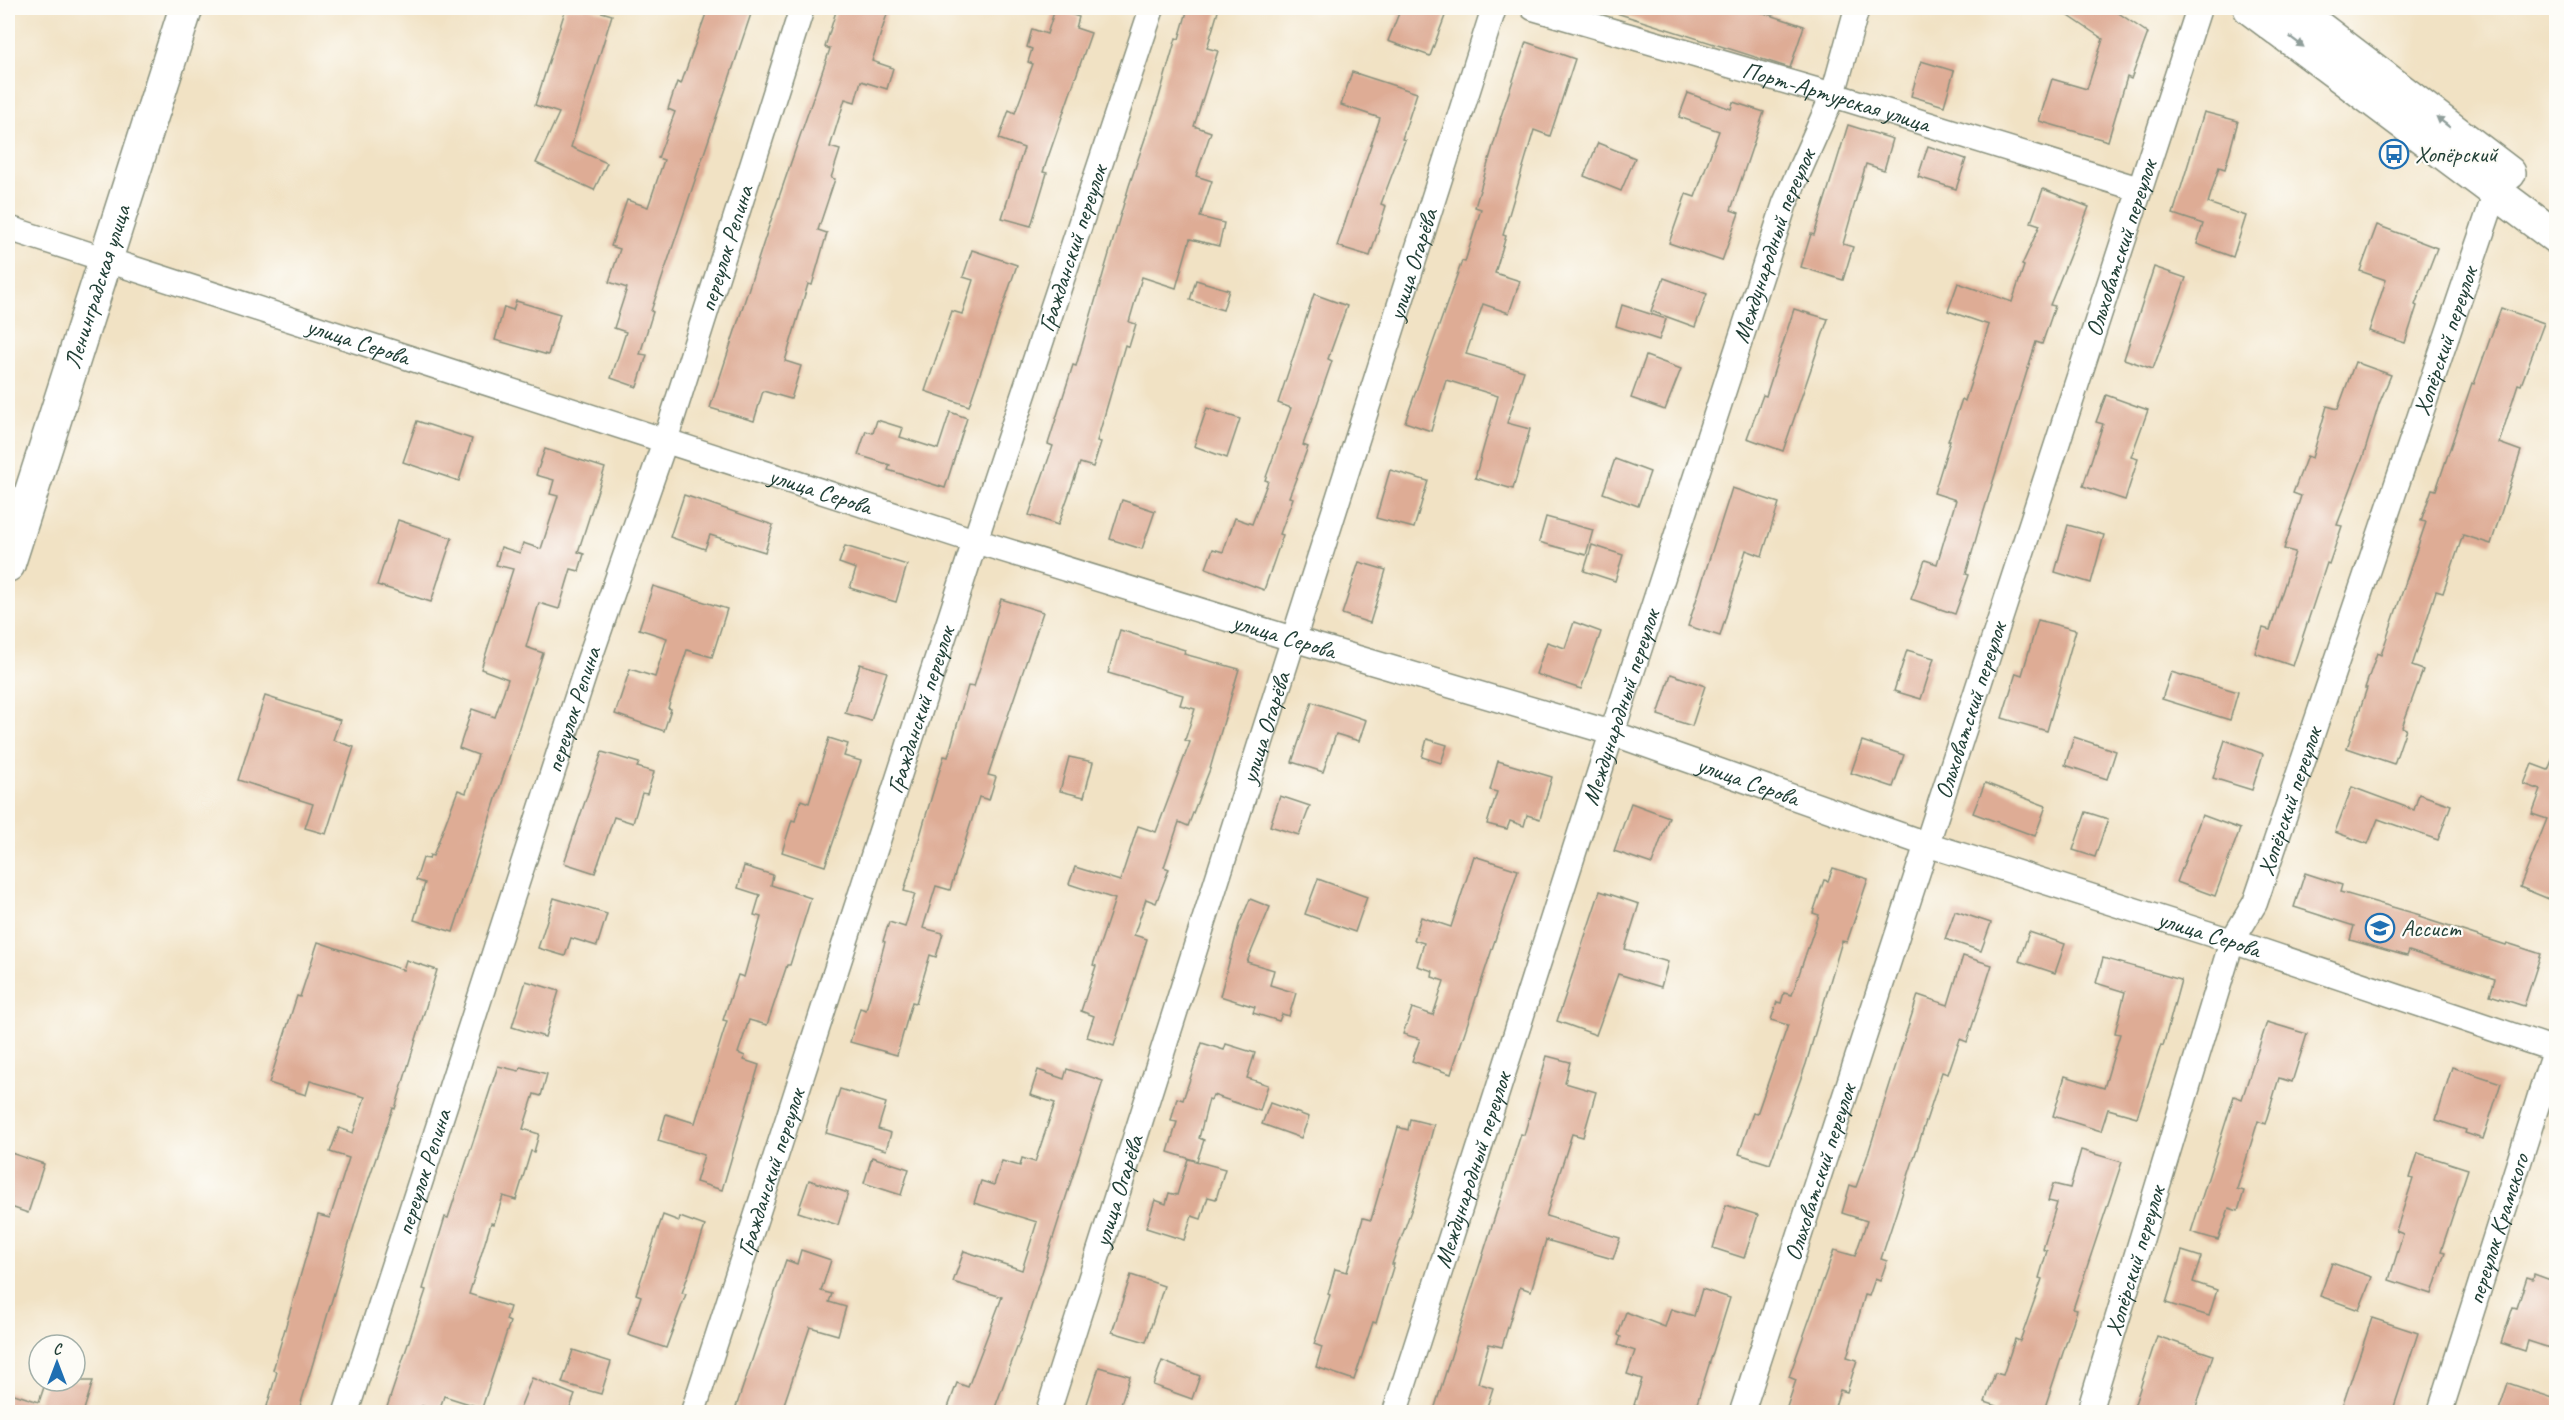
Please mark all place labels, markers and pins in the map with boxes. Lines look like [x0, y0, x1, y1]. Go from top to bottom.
bus stop icon: Хопёрский [2378, 138, 2410, 170]
place label: Хопёрский [2415, 139, 2499, 169]
school or university icon: Ассист [2364, 912, 2396, 944]
place label: Ассист [2401, 913, 2462, 943]

